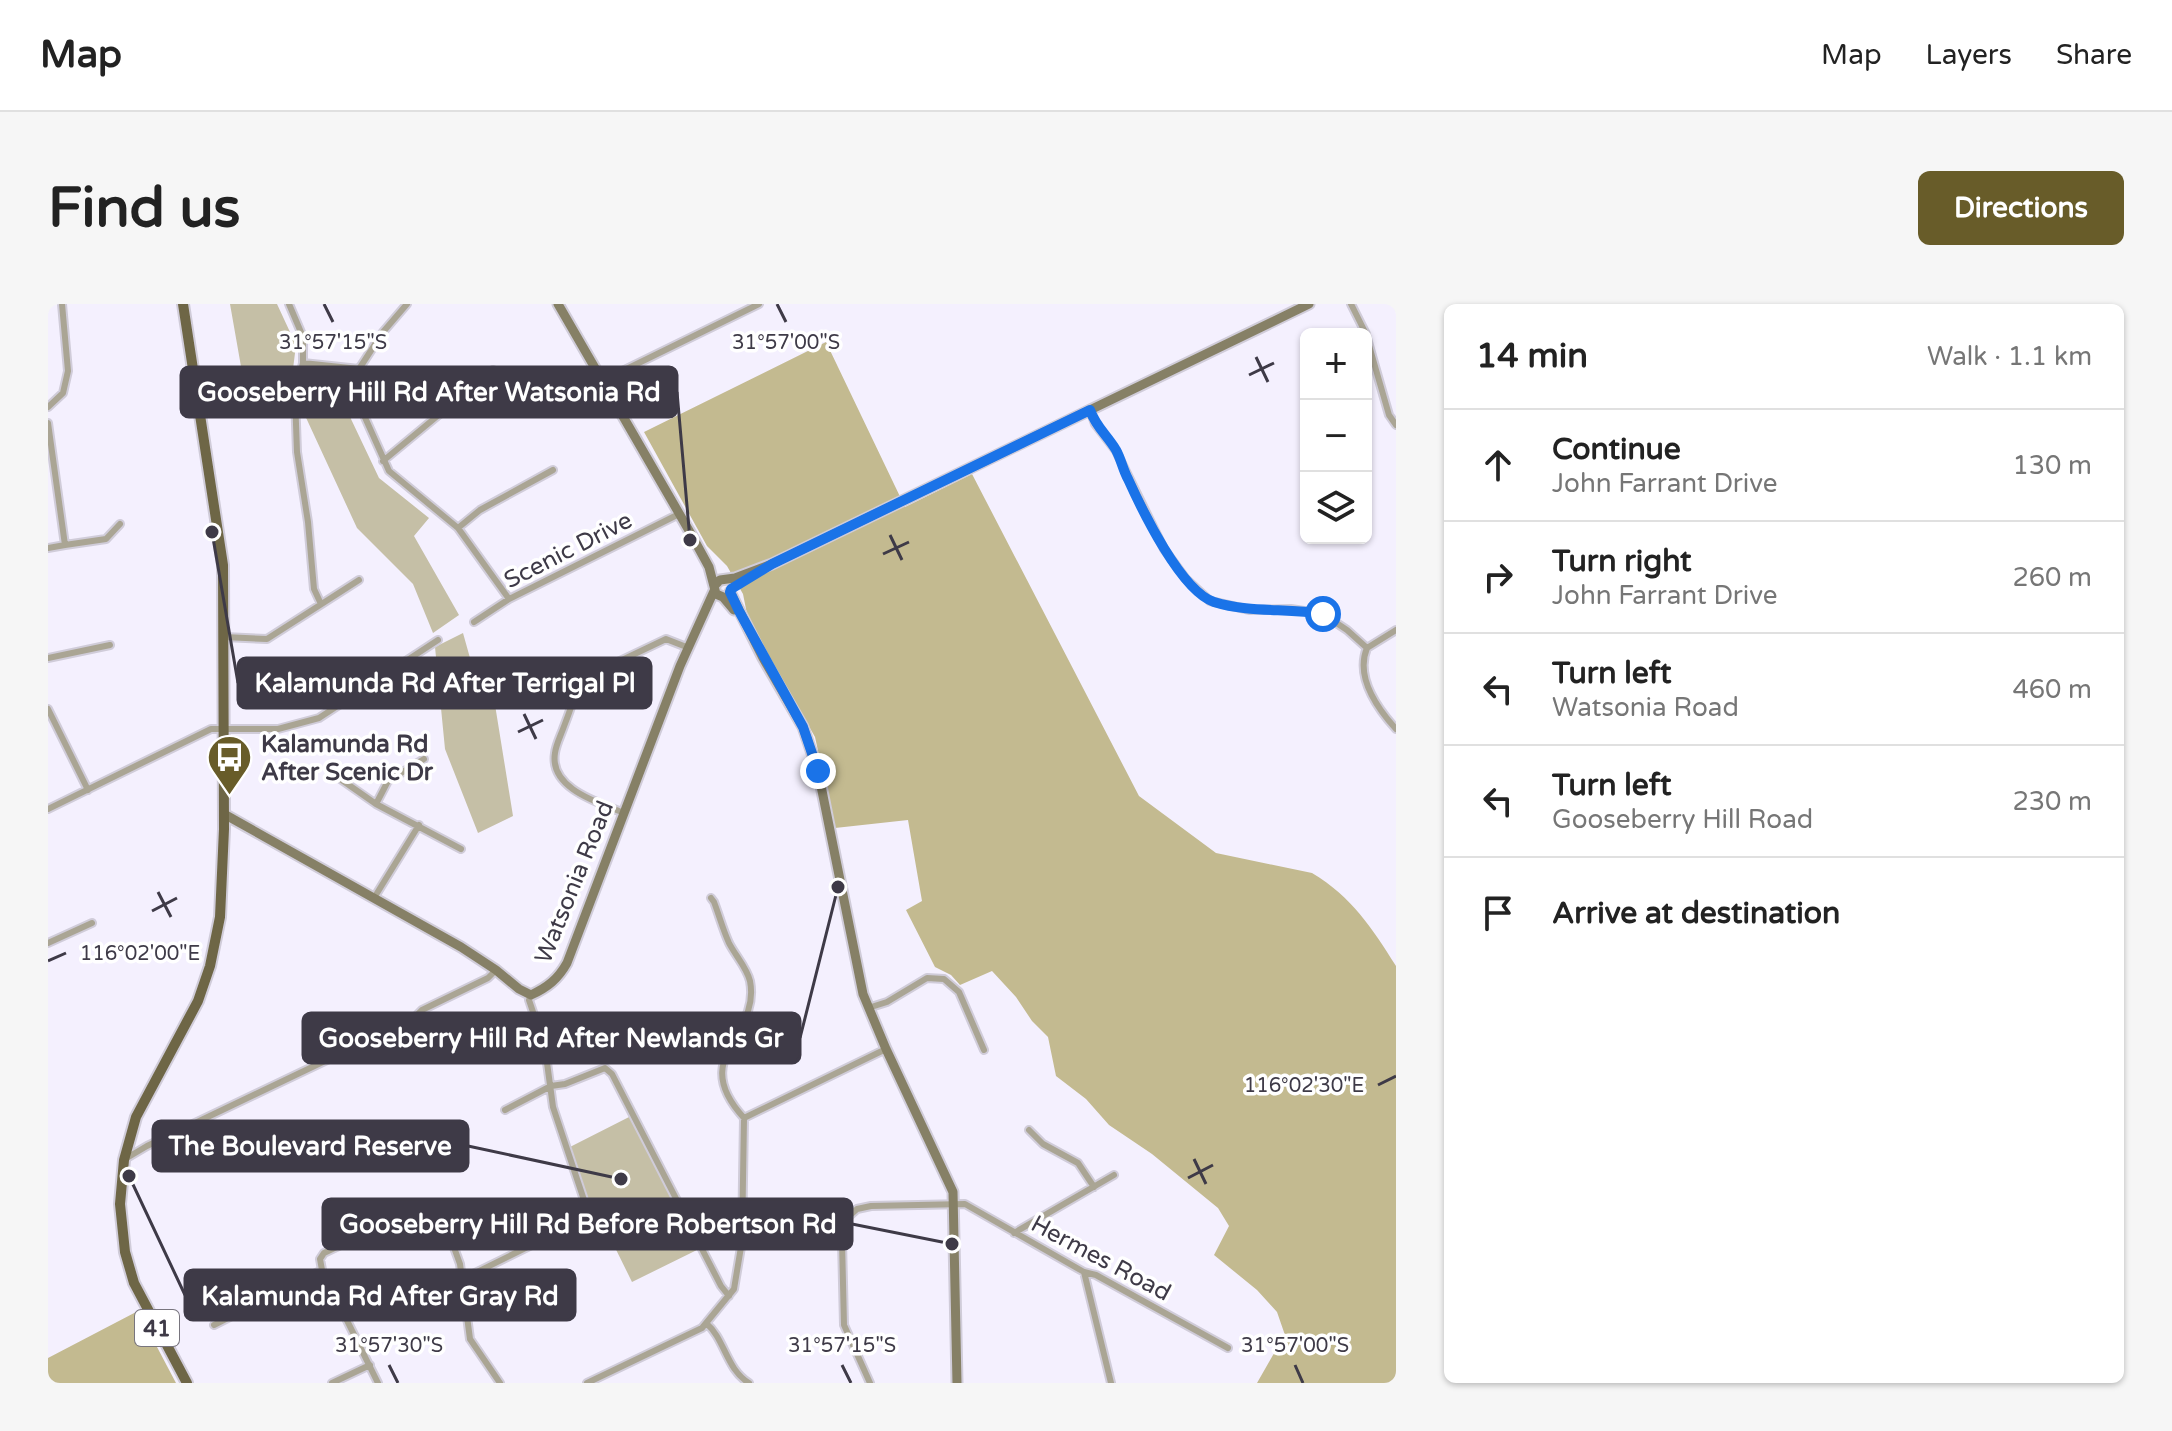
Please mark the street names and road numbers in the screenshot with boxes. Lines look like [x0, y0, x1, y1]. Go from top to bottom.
street label: Scenic Drive [499, 506, 637, 595]
street label: Watsonia Road [529, 797, 620, 968]
street label: Hermes Road [1026, 1209, 1176, 1307]
road number: 41 [135, 1310, 179, 1346]

